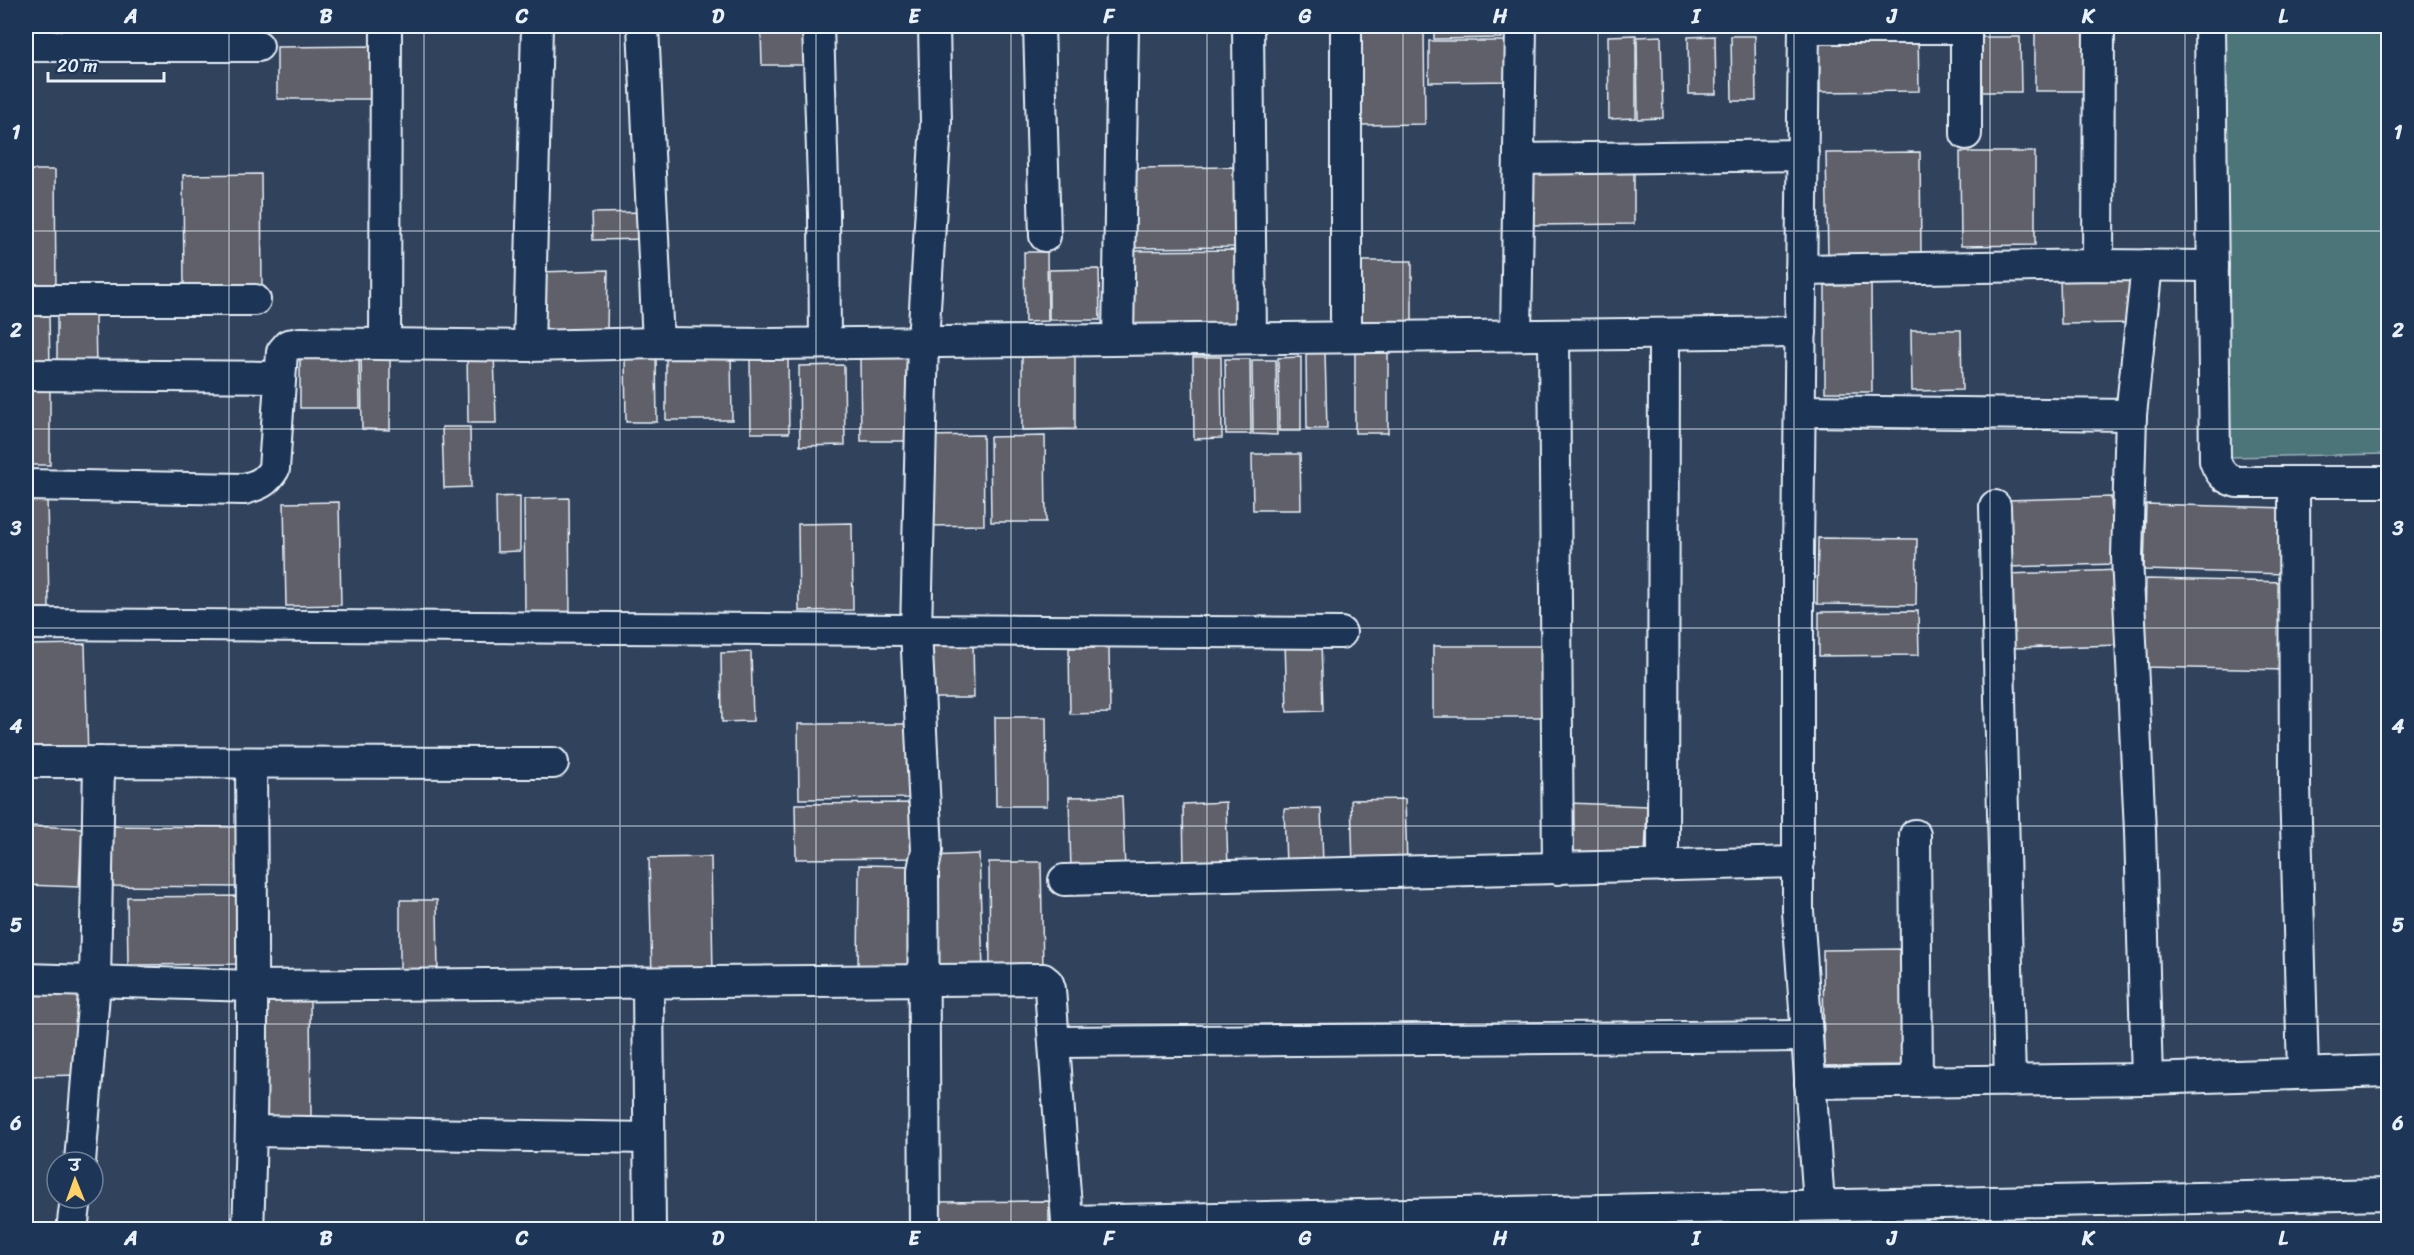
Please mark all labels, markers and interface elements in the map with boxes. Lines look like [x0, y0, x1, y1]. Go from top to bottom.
text: A [123, 0, 138, 34]
text: B [320, 0, 333, 34]
text: C [515, 0, 529, 34]
text: D [712, 0, 725, 34]
text: E [908, 0, 921, 34]
text: F [1103, 0, 1116, 34]
text: G [1298, 0, 1312, 34]
text: H [1492, 0, 1508, 34]
text: I [1691, 0, 1702, 34]
text: J [1886, 0, 1898, 34]
text: K [2081, 0, 2096, 34]
text: L [2278, 0, 2288, 34]
scale bar [48, 45, 164, 83]
text: 20 m [57, 50, 97, 82]
text: 1 [12, 115, 21, 150]
text: 1 [2394, 115, 2403, 150]
text: 2 [9, 313, 22, 348]
text: 2 [2391, 313, 2404, 348]
text: 3 [10, 511, 22, 546]
text: 3 [2392, 511, 2404, 546]
text: 4 [9, 709, 23, 744]
text: 4 [2391, 709, 2405, 744]
text: 5 [10, 908, 22, 943]
text: 5 [2392, 908, 2404, 943]
text: 6 [9, 1106, 22, 1141]
text: 6 [2391, 1106, 2404, 1141]
north arrow [45, 1150, 105, 1210]
text: उ [67, 1151, 82, 1180]
text: A [123, 1221, 138, 1255]
text: B [320, 1221, 333, 1255]
text: C [515, 1221, 529, 1255]
text: D [712, 1221, 725, 1255]
text: E [908, 1221, 921, 1255]
text: F [1103, 1221, 1116, 1255]
text: G [1298, 1221, 1312, 1255]
text: H [1492, 1221, 1508, 1255]
text: I [1691, 1221, 1702, 1255]
text: J [1886, 1221, 1898, 1255]
text: K [2081, 1221, 2096, 1255]
text: L [2278, 1221, 2288, 1255]

